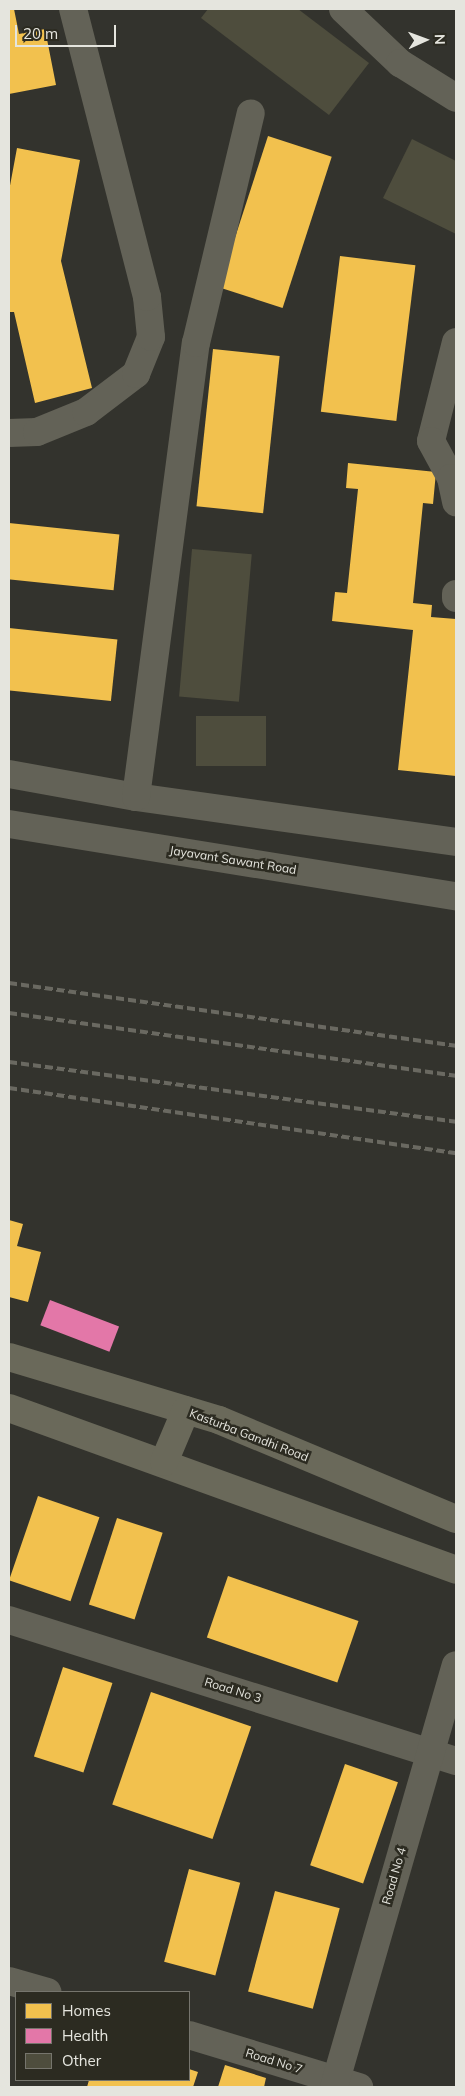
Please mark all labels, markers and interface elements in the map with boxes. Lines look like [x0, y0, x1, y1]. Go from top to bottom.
scale bar [18, 15, 119, 47]
north arrow [400, 15, 450, 65]
text: 20 m [23, 24, 58, 43]
text: N [431, 34, 449, 45]
street label: Jayavant Sawant Road [169, 843, 297, 877]
street label: Kasturba Gandhi Road [187, 1406, 311, 1464]
street label: Road No 3 [203, 1675, 263, 1705]
street label: Road No 4 [379, 1846, 409, 1906]
legend [15, 1991, 190, 2081]
text: Homes [62, 2001, 111, 2020]
text: Health [62, 2026, 108, 2045]
street label: Road No 7 [244, 2046, 304, 2076]
text: Other [62, 2051, 101, 2070]

